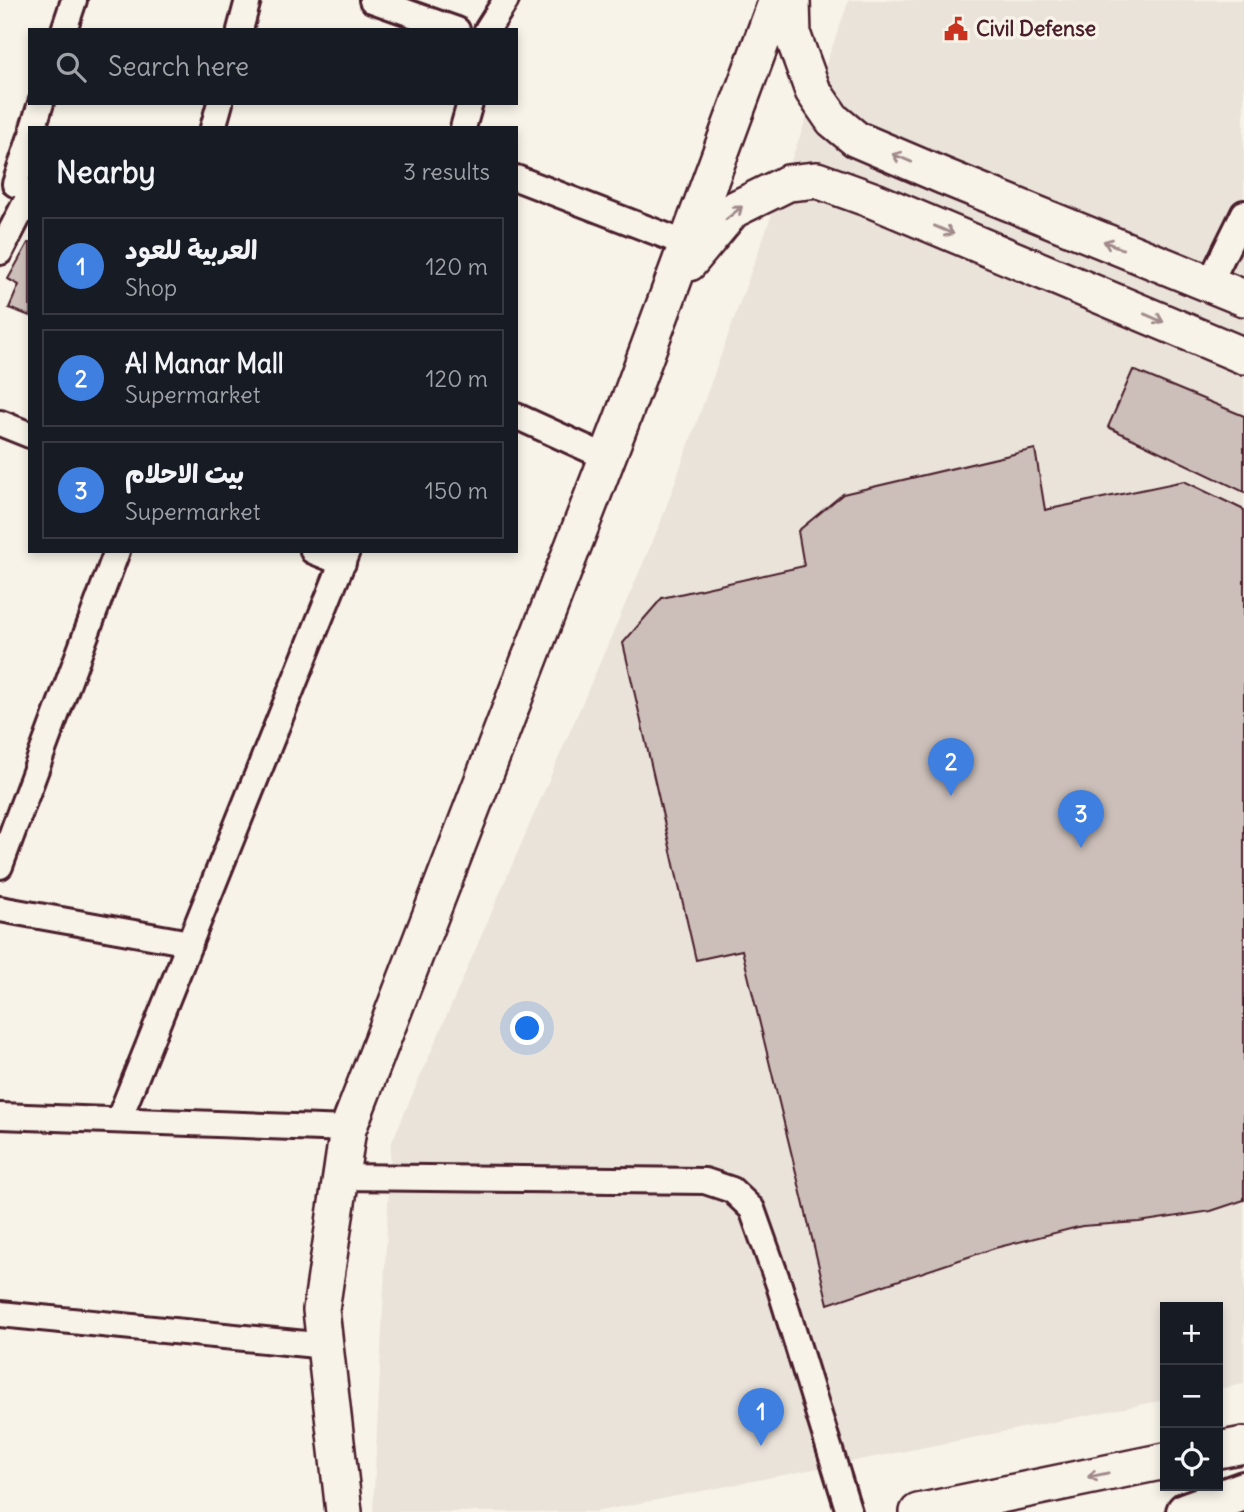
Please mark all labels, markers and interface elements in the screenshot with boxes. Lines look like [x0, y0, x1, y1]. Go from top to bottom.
public building icon: Civil Defense [942, 15, 970, 43]
place label: Civil Defense [976, 15, 1096, 42]
search box [28, 28, 518, 105]
icon: search [52, 48, 90, 86]
text: Search here [108, 50, 249, 83]
one-way arrow [892, 151, 913, 164]
text: Nearby [56, 153, 156, 191]
text: 3 results [403, 157, 490, 186]
one-way arrow [725, 205, 743, 221]
one-way arrow [932, 225, 954, 238]
text: العربية للعود [125, 233, 258, 266]
one-way arrow [1102, 237, 1124, 250]
text: 1 [76, 252, 86, 281]
text: 120 m [425, 252, 488, 281]
text: Shop [125, 273, 177, 302]
one-way arrow [1142, 312, 1164, 325]
text: Al Manar Mall [125, 347, 284, 380]
text: 2 [75, 364, 87, 393]
text: 120 m [425, 364, 488, 393]
text: Supermarket [125, 380, 261, 409]
text: بيت الاحلام [125, 457, 244, 490]
text: 3 [74, 476, 88, 505]
text: 150 m [425, 476, 488, 505]
text: Supermarket [125, 497, 261, 526]
pin: 2 [928, 738, 974, 796]
pin: 3 [1058, 790, 1104, 848]
your location [510, 1011, 544, 1045]
map controls [1160, 1302, 1223, 1491]
button: + [1160, 1302, 1223, 1365]
button: − [1160, 1365, 1223, 1428]
pin: 1 [738, 1388, 784, 1446]
button: locate [1160, 1428, 1223, 1491]
one-way arrow [1087, 1468, 1110, 1482]

